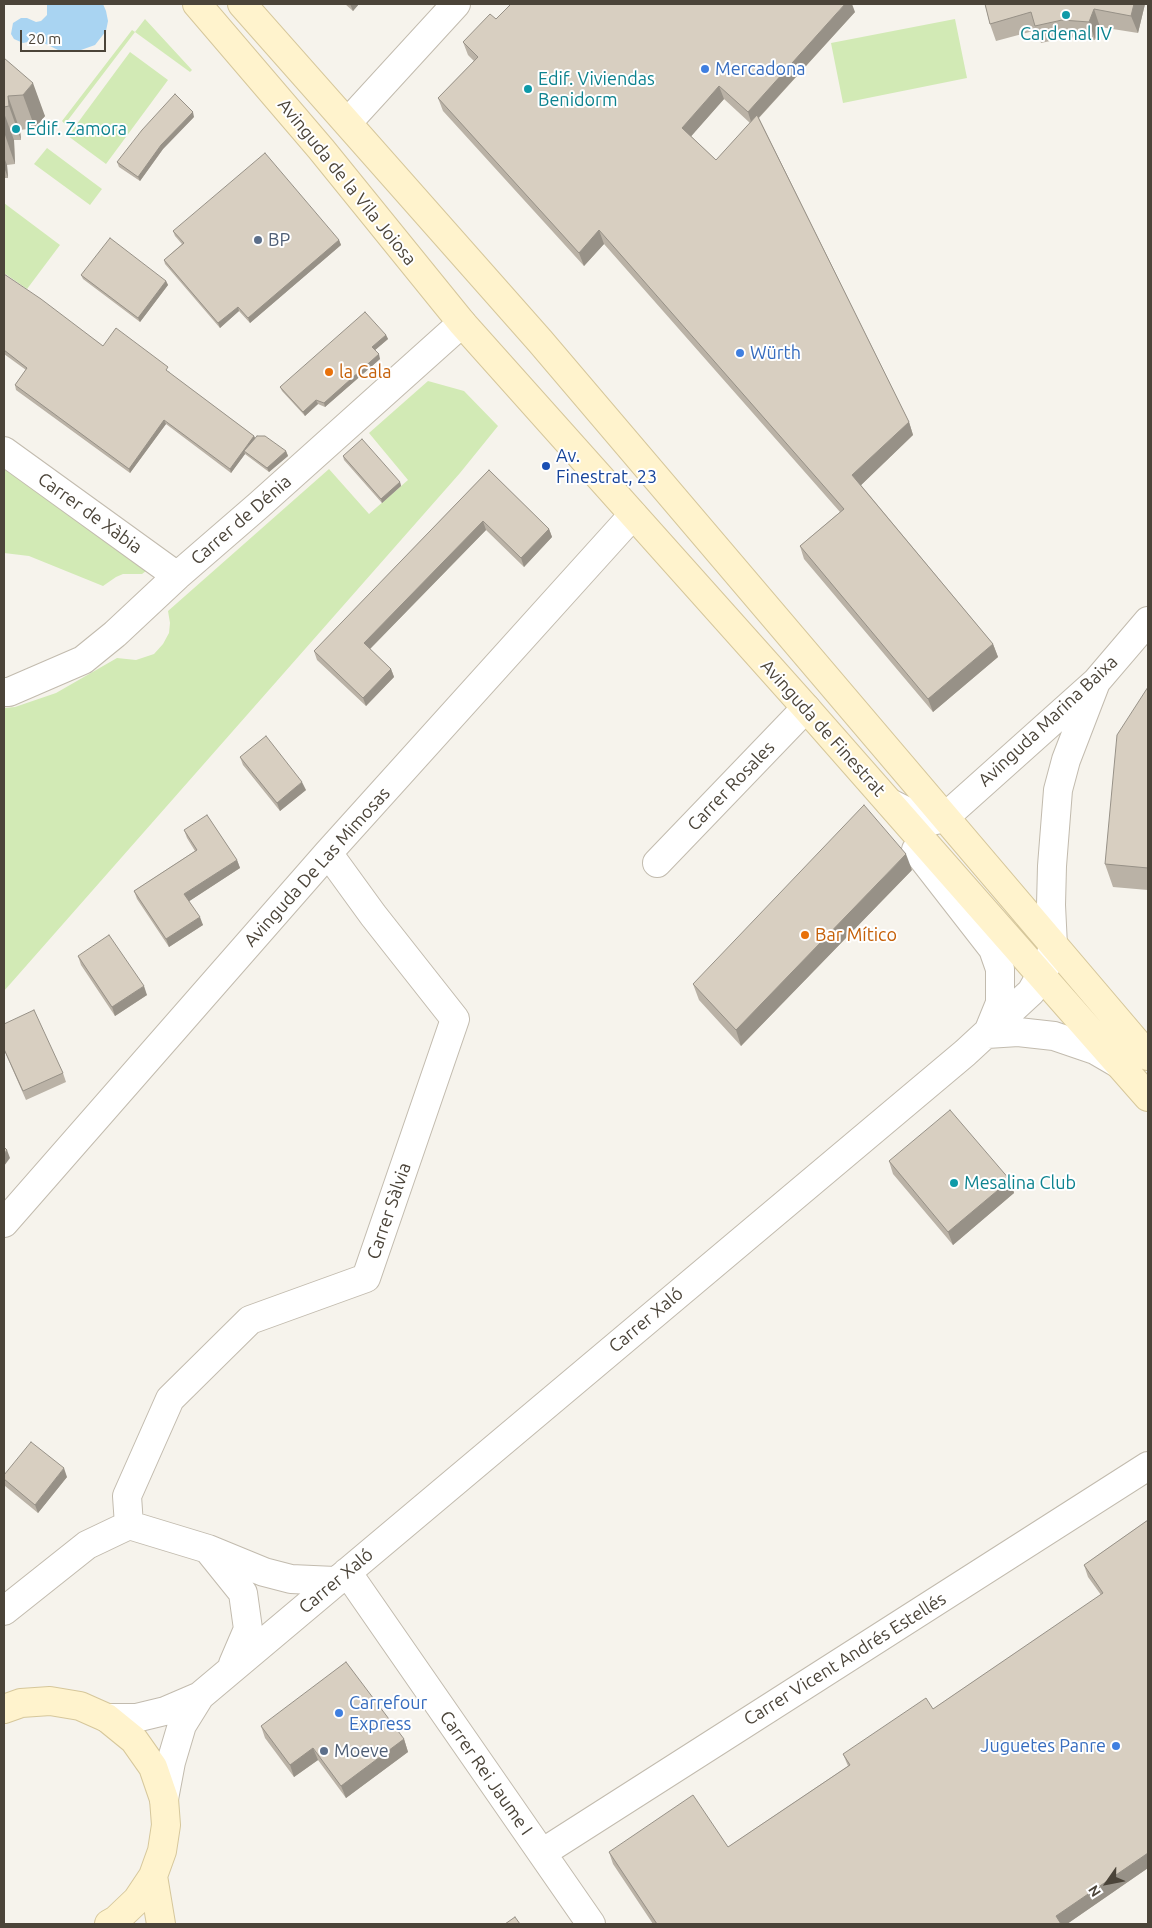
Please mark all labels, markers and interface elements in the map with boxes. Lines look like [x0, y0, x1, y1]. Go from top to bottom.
marker: Cardenal IV [1060, 9, 1072, 21]
scale bar [22, 20, 109, 52]
place label: Cardenal IV [1020, 23, 1112, 45]
text: 20 m [28, 30, 61, 47]
place label: Mercadona [715, 58, 806, 80]
marker: Mercadona [699, 63, 711, 75]
place label: Edif. Viviendas Benidorm [538, 68, 655, 110]
marker: Edif. Viviendas Benidorm [522, 83, 534, 95]
street label: Avinguda de la Vila Joiosa [273, 94, 421, 270]
place label: Edif. Zamora [26, 118, 127, 140]
marker: Edif. Zamora [10, 123, 22, 135]
place label: BP [268, 229, 290, 251]
marker: BP [252, 234, 264, 246]
place label: Würth [750, 342, 801, 364]
marker: Würth [734, 347, 746, 359]
place label: la Cala [339, 361, 391, 383]
marker: la Cala [323, 366, 335, 378]
place label: Av. Finestrat, 23 [556, 445, 657, 488]
marker: Av. Finestrat, 23 [540, 460, 552, 472]
street label: Carrer de Xàbia [34, 468, 146, 558]
street label: Carrer de Dénia [186, 471, 296, 569]
street label: Avinguda Marina Baixa [974, 651, 1122, 791]
street label: Avinguda de Finestrat [756, 655, 890, 801]
street label: Carrer Rosales [683, 737, 779, 835]
street label: Avinguda De Las Mimosas [240, 783, 394, 951]
place label: Bar Mítico [815, 924, 897, 946]
marker: Bar Mítico [799, 929, 811, 941]
street label: Carrer Sàlvia [362, 1160, 416, 1262]
place label: Mesalina Club [964, 1172, 1076, 1194]
marker: Mesalina Club [948, 1177, 960, 1189]
street label: Carrer Xaló [604, 1283, 688, 1357]
street label: Carrer Xaló [294, 1544, 378, 1618]
street label: Carrer Vicent Andrés Estellés [740, 1588, 950, 1730]
place label: Carrefour Express [349, 1692, 427, 1735]
marker: Carrefour Express [333, 1707, 345, 1719]
street label: Carrer Rei Jaume I [435, 1707, 537, 1839]
place label: Juguetes Panre [981, 1735, 1106, 1757]
place label: Moeve [334, 1740, 389, 1762]
marker: Juguetes Panre [1110, 1740, 1122, 1752]
marker: Moeve [318, 1745, 330, 1757]
north arrow [1082, 1858, 1132, 1908]
text: N [1085, 1882, 1104, 1900]

